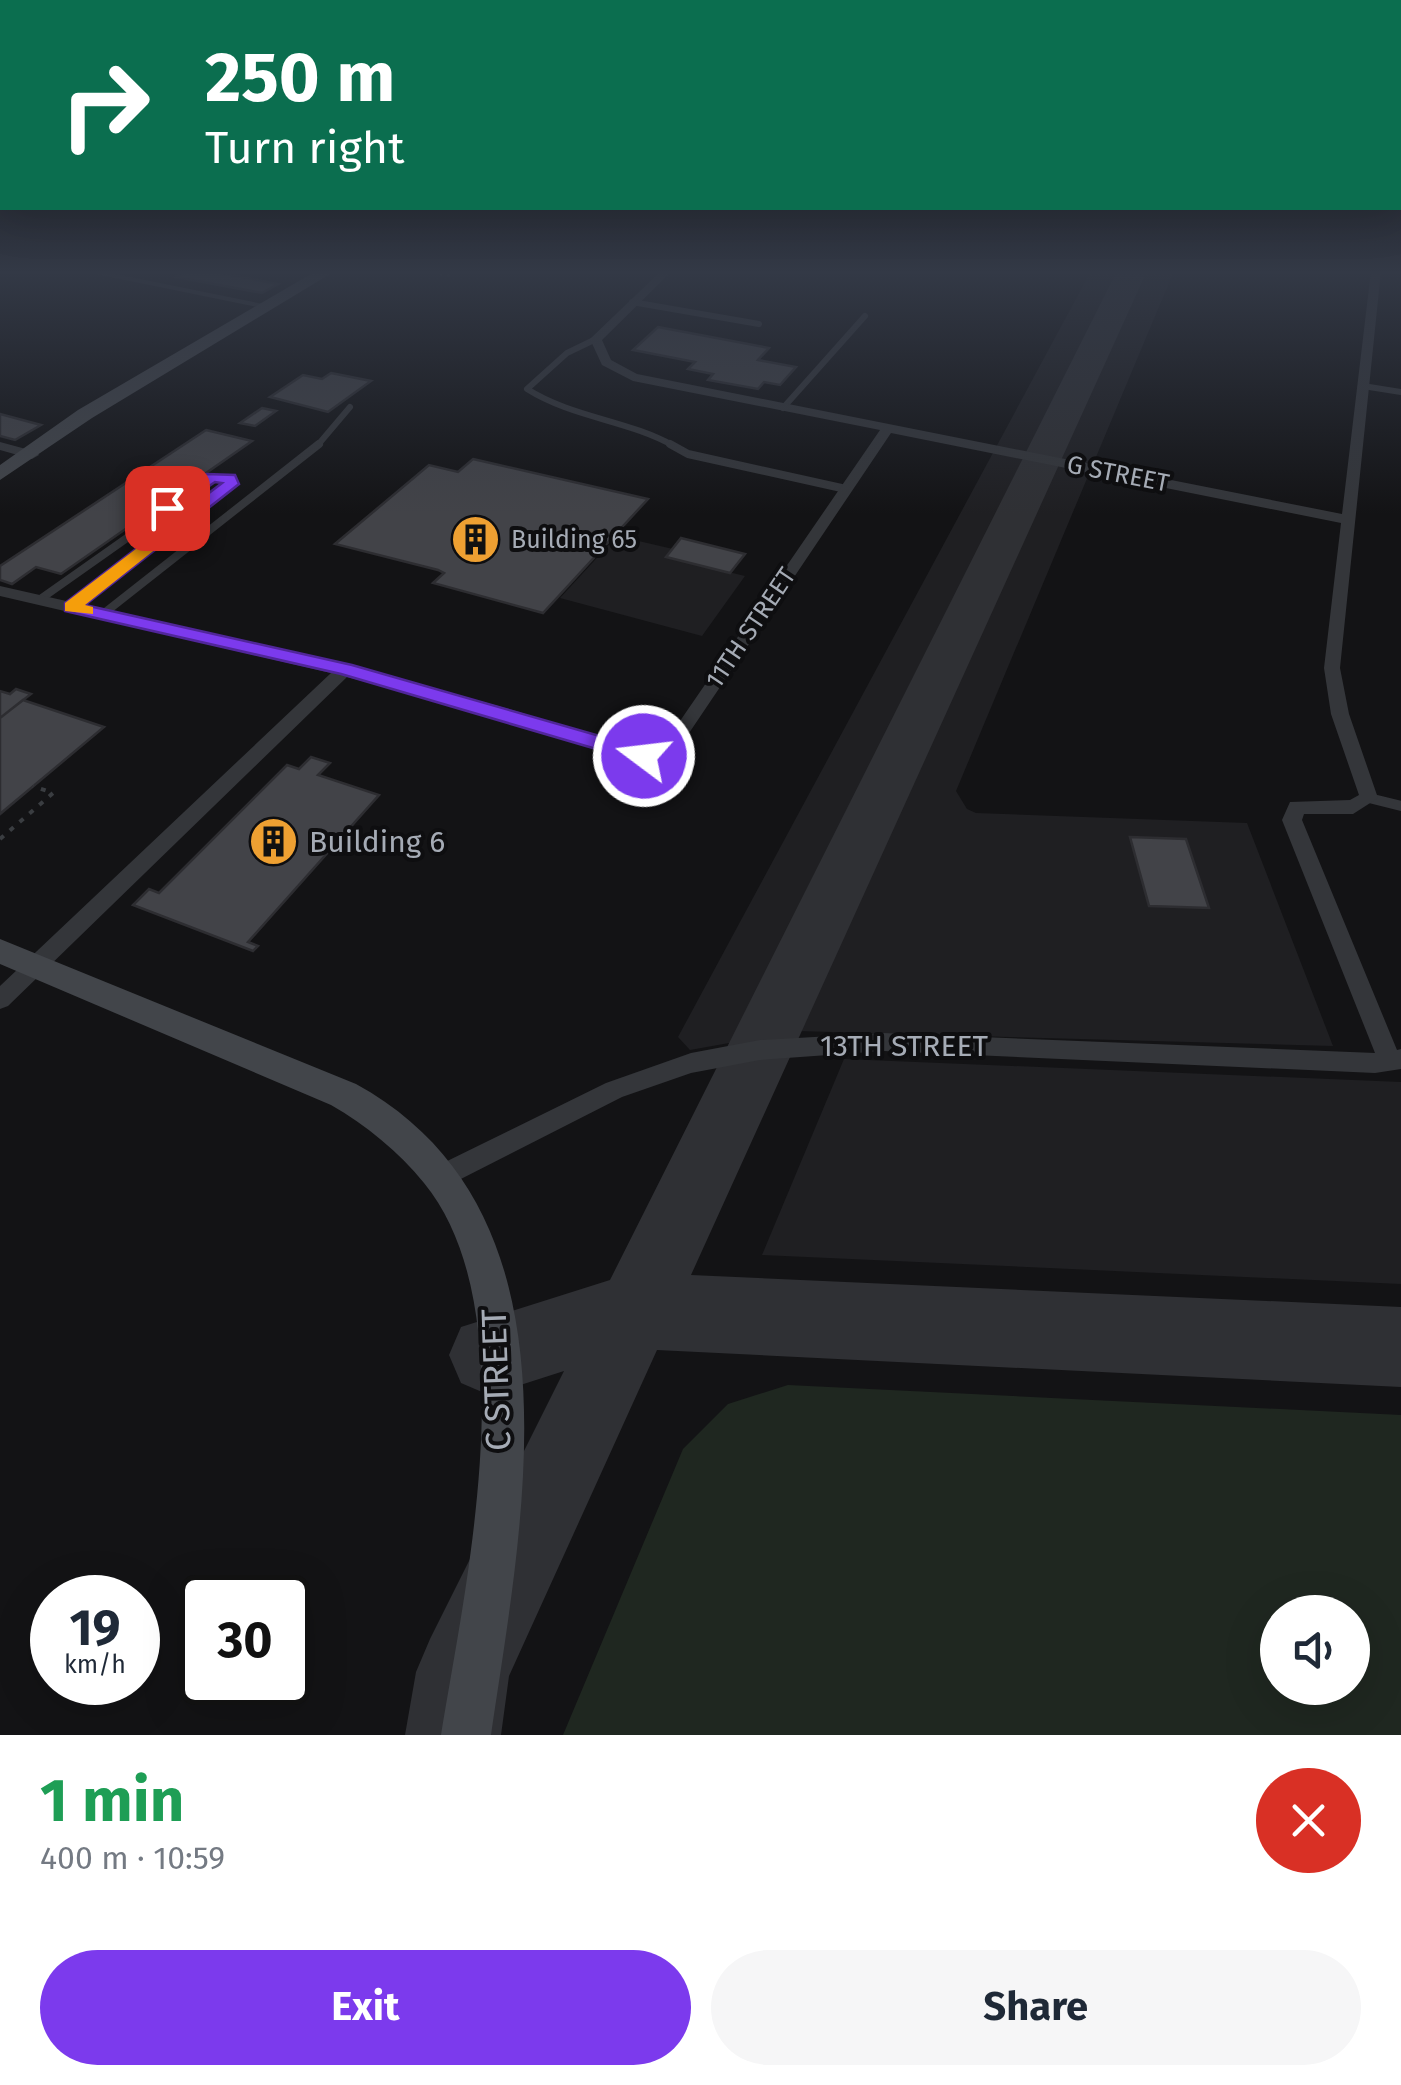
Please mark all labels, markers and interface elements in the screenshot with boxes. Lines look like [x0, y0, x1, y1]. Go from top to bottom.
text: 250 m [205, 36, 395, 120]
icon: right [40, 40, 170, 170]
text: Turn right [205, 121, 404, 175]
street label: G STREET [1064, 449, 1172, 499]
pin [125, 466, 210, 551]
icon: arrive [140, 481, 195, 536]
building icon: Building 65 [450, 514, 502, 566]
place label: Building 65 [511, 525, 637, 555]
street label: 11TH STREET [700, 562, 802, 694]
position arrow [592, 704, 696, 808]
building icon: Building 6 [248, 816, 300, 868]
place label: Building 6 [309, 824, 445, 860]
street label: 13TH STREET [820, 1028, 989, 1064]
street label: C STREET [473, 1308, 519, 1452]
speed limit sign: 30 [180, 1575, 310, 1705]
map controls [1260, 1595, 1370, 1705]
button: sound [1260, 1595, 1370, 1705]
text: 19 [69, 1598, 121, 1658]
text: km/h [64, 1650, 126, 1680]
text: 1 min [40, 1765, 184, 1837]
button: close [1256, 1768, 1361, 1873]
text: 400 m · 10:59 [40, 1839, 225, 1877]
button: Exit [40, 1950, 691, 2065]
button: Share [711, 1950, 1361, 2065]

